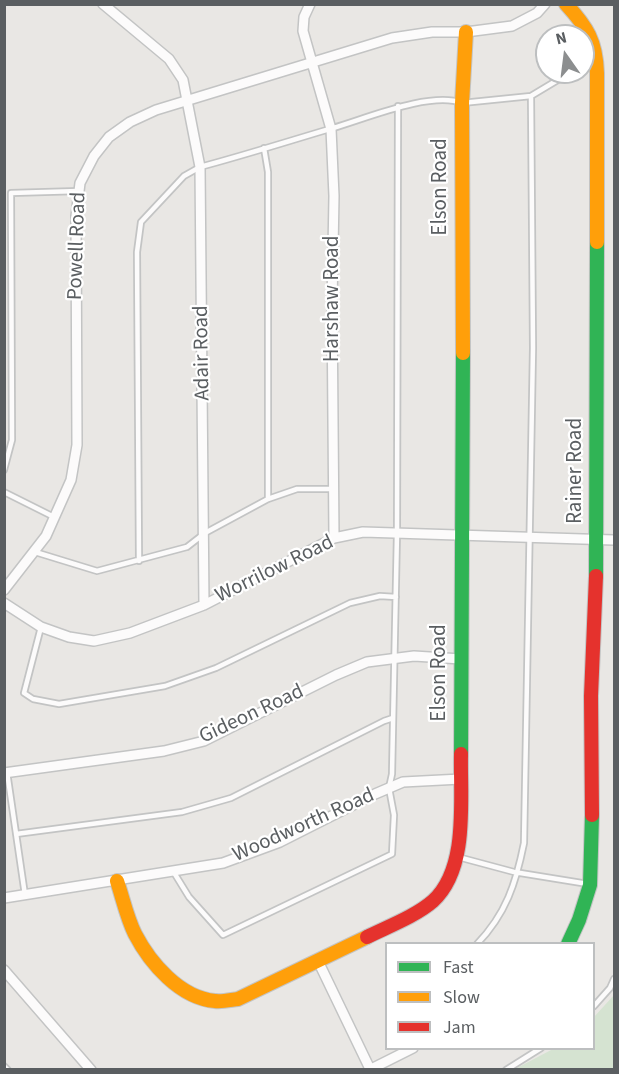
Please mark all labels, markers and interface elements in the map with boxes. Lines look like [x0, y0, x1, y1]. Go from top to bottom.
north arrow [535, 24, 595, 84]
text: N [553, 27, 569, 50]
street label: Elson Road [428, 138, 454, 236]
street label: Powell Road [64, 192, 92, 300]
street label: Harshaw Road [320, 236, 346, 362]
street label: Adair Road [190, 305, 216, 401]
street label: Rainer Road [563, 418, 589, 524]
street label: Worrilow Road [212, 530, 338, 610]
street label: Elson Road [427, 624, 453, 722]
street label: Gideon Road [196, 680, 308, 750]
street label: Woodworth Road [229, 783, 379, 869]
legend [385, 942, 595, 1050]
text: Fast [443, 955, 474, 980]
text: Slow [443, 985, 480, 1010]
text: Jam [443, 1015, 476, 1040]

